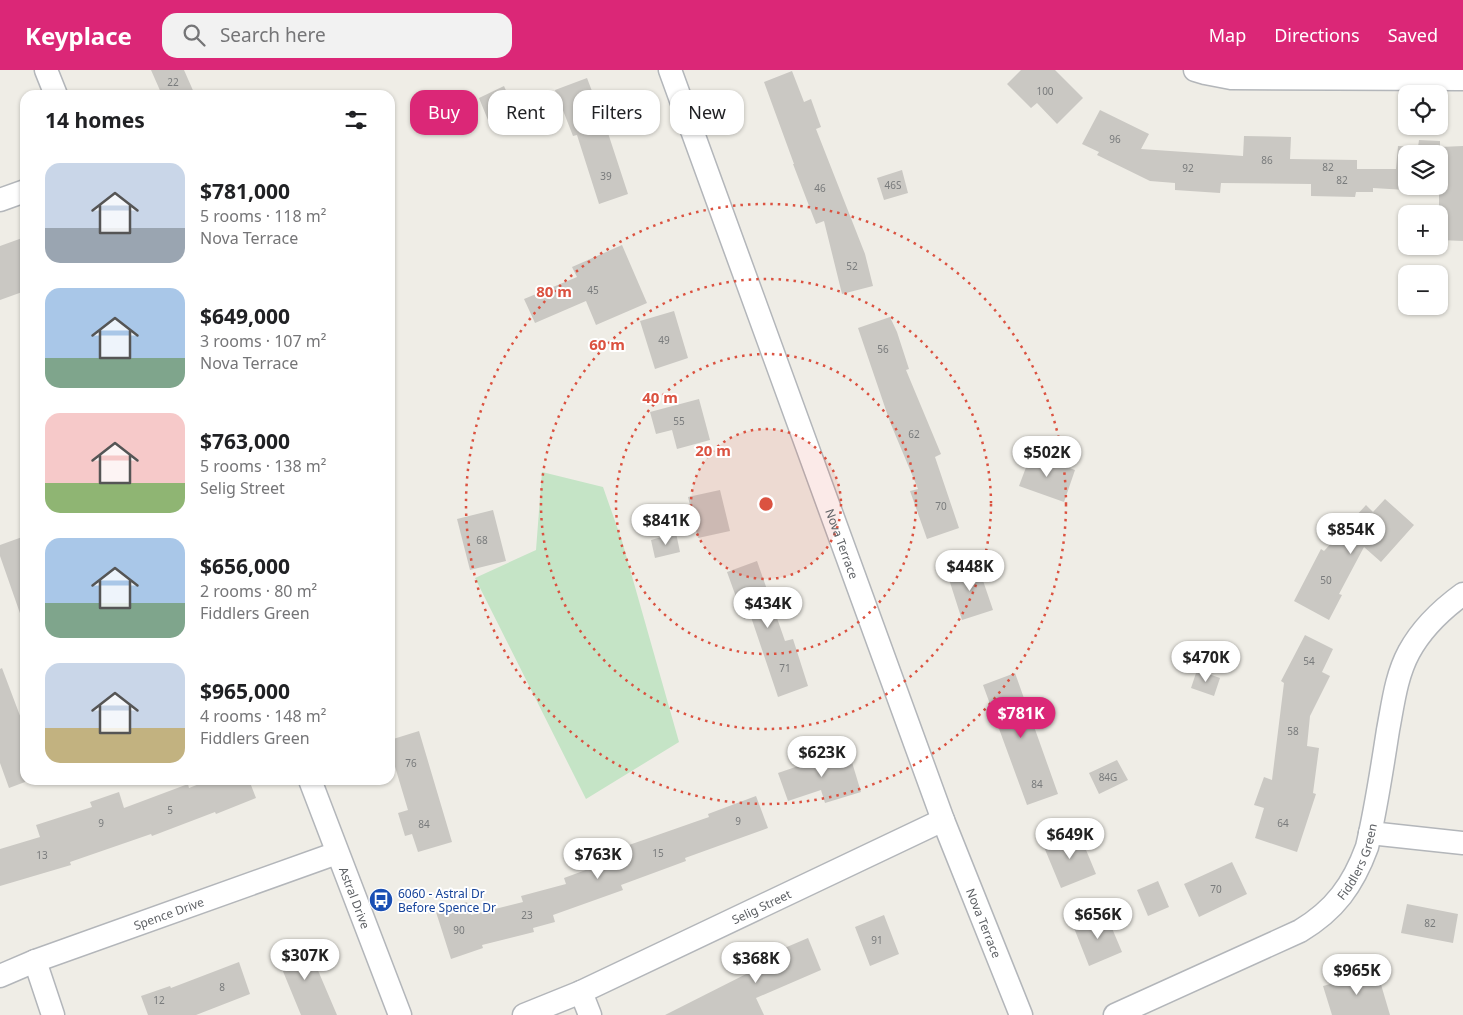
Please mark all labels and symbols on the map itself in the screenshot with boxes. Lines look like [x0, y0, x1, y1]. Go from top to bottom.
house number: 22 [167, 75, 179, 89]
house number: 100 [1036, 84, 1054, 98]
house number: 96 [1109, 132, 1121, 146]
house number: 86 [1261, 153, 1273, 167]
house number: 82 [1322, 160, 1334, 174]
house number: 92 [1182, 161, 1194, 175]
house number: 39 [600, 169, 612, 183]
house number: 82 [1336, 173, 1348, 187]
house number: 46S [885, 178, 902, 192]
house number: 46 [814, 181, 826, 195]
house number: 52 [846, 259, 858, 273]
text: 80 m [536, 281, 572, 301]
house number: 45 [587, 283, 599, 297]
house number: 49 [658, 333, 670, 347]
text: 60 m [589, 334, 625, 354]
house number: 56 [877, 342, 889, 356]
text: 40 m [642, 387, 678, 407]
house number: 55 [673, 414, 685, 428]
house number: 62 [908, 427, 920, 441]
pin: $502K [1012, 436, 1082, 478]
text: 20 m [695, 440, 731, 460]
centre of rings [757, 495, 775, 513]
house number: 70 [935, 499, 947, 513]
pin: $841K [631, 504, 701, 546]
street label: Nova Terrace [822, 506, 863, 581]
pin: $854K [1316, 512, 1386, 555]
house number: 68 [476, 533, 488, 547]
pin: $448K [935, 550, 1005, 592]
house number: 50 [1320, 573, 1332, 587]
pin: $434K [733, 586, 803, 629]
pin: $470K [1171, 640, 1241, 683]
house number: 54 [1303, 654, 1315, 668]
house number: 71 [779, 661, 791, 675]
pin: $781K [986, 696, 1056, 739]
house number: 58 [1287, 724, 1299, 738]
pin: $623K [787, 736, 857, 778]
house number: 76 [405, 756, 417, 770]
house number: 84G [1099, 770, 1117, 784]
house number: 84 [1031, 777, 1043, 791]
house number: 5 [167, 803, 173, 817]
house number: 9 [735, 814, 741, 828]
house number: 9 [98, 816, 104, 830]
house number: 64 [1277, 816, 1289, 830]
house number: 84 [418, 817, 430, 831]
pin: $649K [1035, 818, 1105, 860]
street label: Fiddlers Green [1333, 822, 1380, 903]
pin: $763K [563, 838, 633, 880]
house number: 15 [652, 846, 664, 860]
house number: 13 [36, 848, 48, 862]
street label: Astral Drive [335, 864, 375, 931]
house number: 70 [1210, 882, 1222, 896]
place label: 6060 - Astral Dr Before Spence Dr [398, 885, 496, 916]
street label: Selig Street [729, 885, 794, 928]
street label: Nova Terrace [963, 886, 1006, 961]
bus stop icon: 6060 - Astral Dr Before Spence Dr [368, 887, 394, 913]
street label: Spence Drive [131, 893, 206, 934]
pin: $656K [1063, 898, 1133, 940]
house number: 23 [521, 908, 533, 922]
house number: 82 [1424, 916, 1436, 930]
house number: 90 [453, 923, 465, 937]
house number: 91 [871, 933, 883, 947]
pin: $307K [270, 938, 340, 981]
pin: $368K [721, 942, 791, 984]
pin: $965K [1322, 954, 1392, 996]
house number: 8 [219, 980, 225, 994]
house number: 12 [153, 993, 165, 1007]

